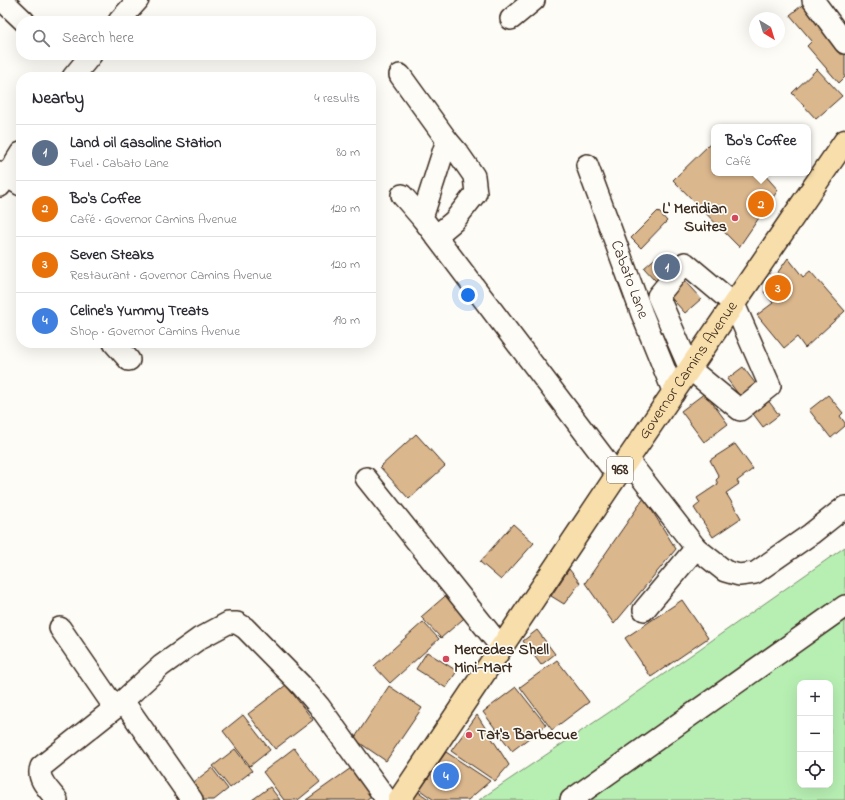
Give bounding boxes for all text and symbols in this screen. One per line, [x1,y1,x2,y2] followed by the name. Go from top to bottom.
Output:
[749,12,785,48] north arrow
[16,16,376,60] search box
[30,27,52,49] icon: search
[62,27,134,49] text: Search here
[32,86,84,111] text: Nearby
[314,89,360,108] text: 4 results
[711,124,811,176] popup
[725,130,797,152] text: Bo's Coffee
[70,132,221,154] text: Land oil Gasoline Station
[43,143,47,162] text: 1
[336,143,360,162] text: 80 m
[725,152,751,171] text: Café
[70,154,169,173] text: Fuel · Cabato Lane
[70,188,141,210] text: Bo's Coffee
[748,189,774,219] pin: 2
[662,197,727,239] place label: L' Meridian Suites
[42,199,48,218] text: 2
[330,199,360,218] text: 120 m
[70,210,237,229] text: Café · Governor Camins Avenue
[730,213,740,223] marker: L' Meridian Suites
[604,237,655,323] street label: Cabato Lane
[70,244,154,266] text: Seven Steaks
[654,252,680,282] pin: 1
[42,255,48,274] text: 3
[330,255,360,274] text: 120 m
[70,266,272,285] text: Restaurant · Governor Camins Avenue
[765,273,791,303] pin: 3
[458,285,478,305] your location
[633,296,745,444] street label: Governor Camins Avenue
[70,300,209,322] text: Celine's Yummy Treats
[42,311,48,330] text: 4
[333,311,360,330] text: 190 m
[70,322,240,341] text: Shop · Governor Camins Avenue
[607,457,633,483] road number: 968
[454,638,549,680] place label: Mercedes Shell Mini-Mart
[441,654,451,664] marker: Mercedes Shell Mini-Mart
[797,680,833,788] map controls
[797,680,833,716] button: +
[797,716,833,752] button: −
[477,723,578,747] place label: Tat's Barbecue
[464,730,474,740] marker: Tat's Barbecue
[797,752,833,788] button: locate
[433,761,459,791] pin: 4

